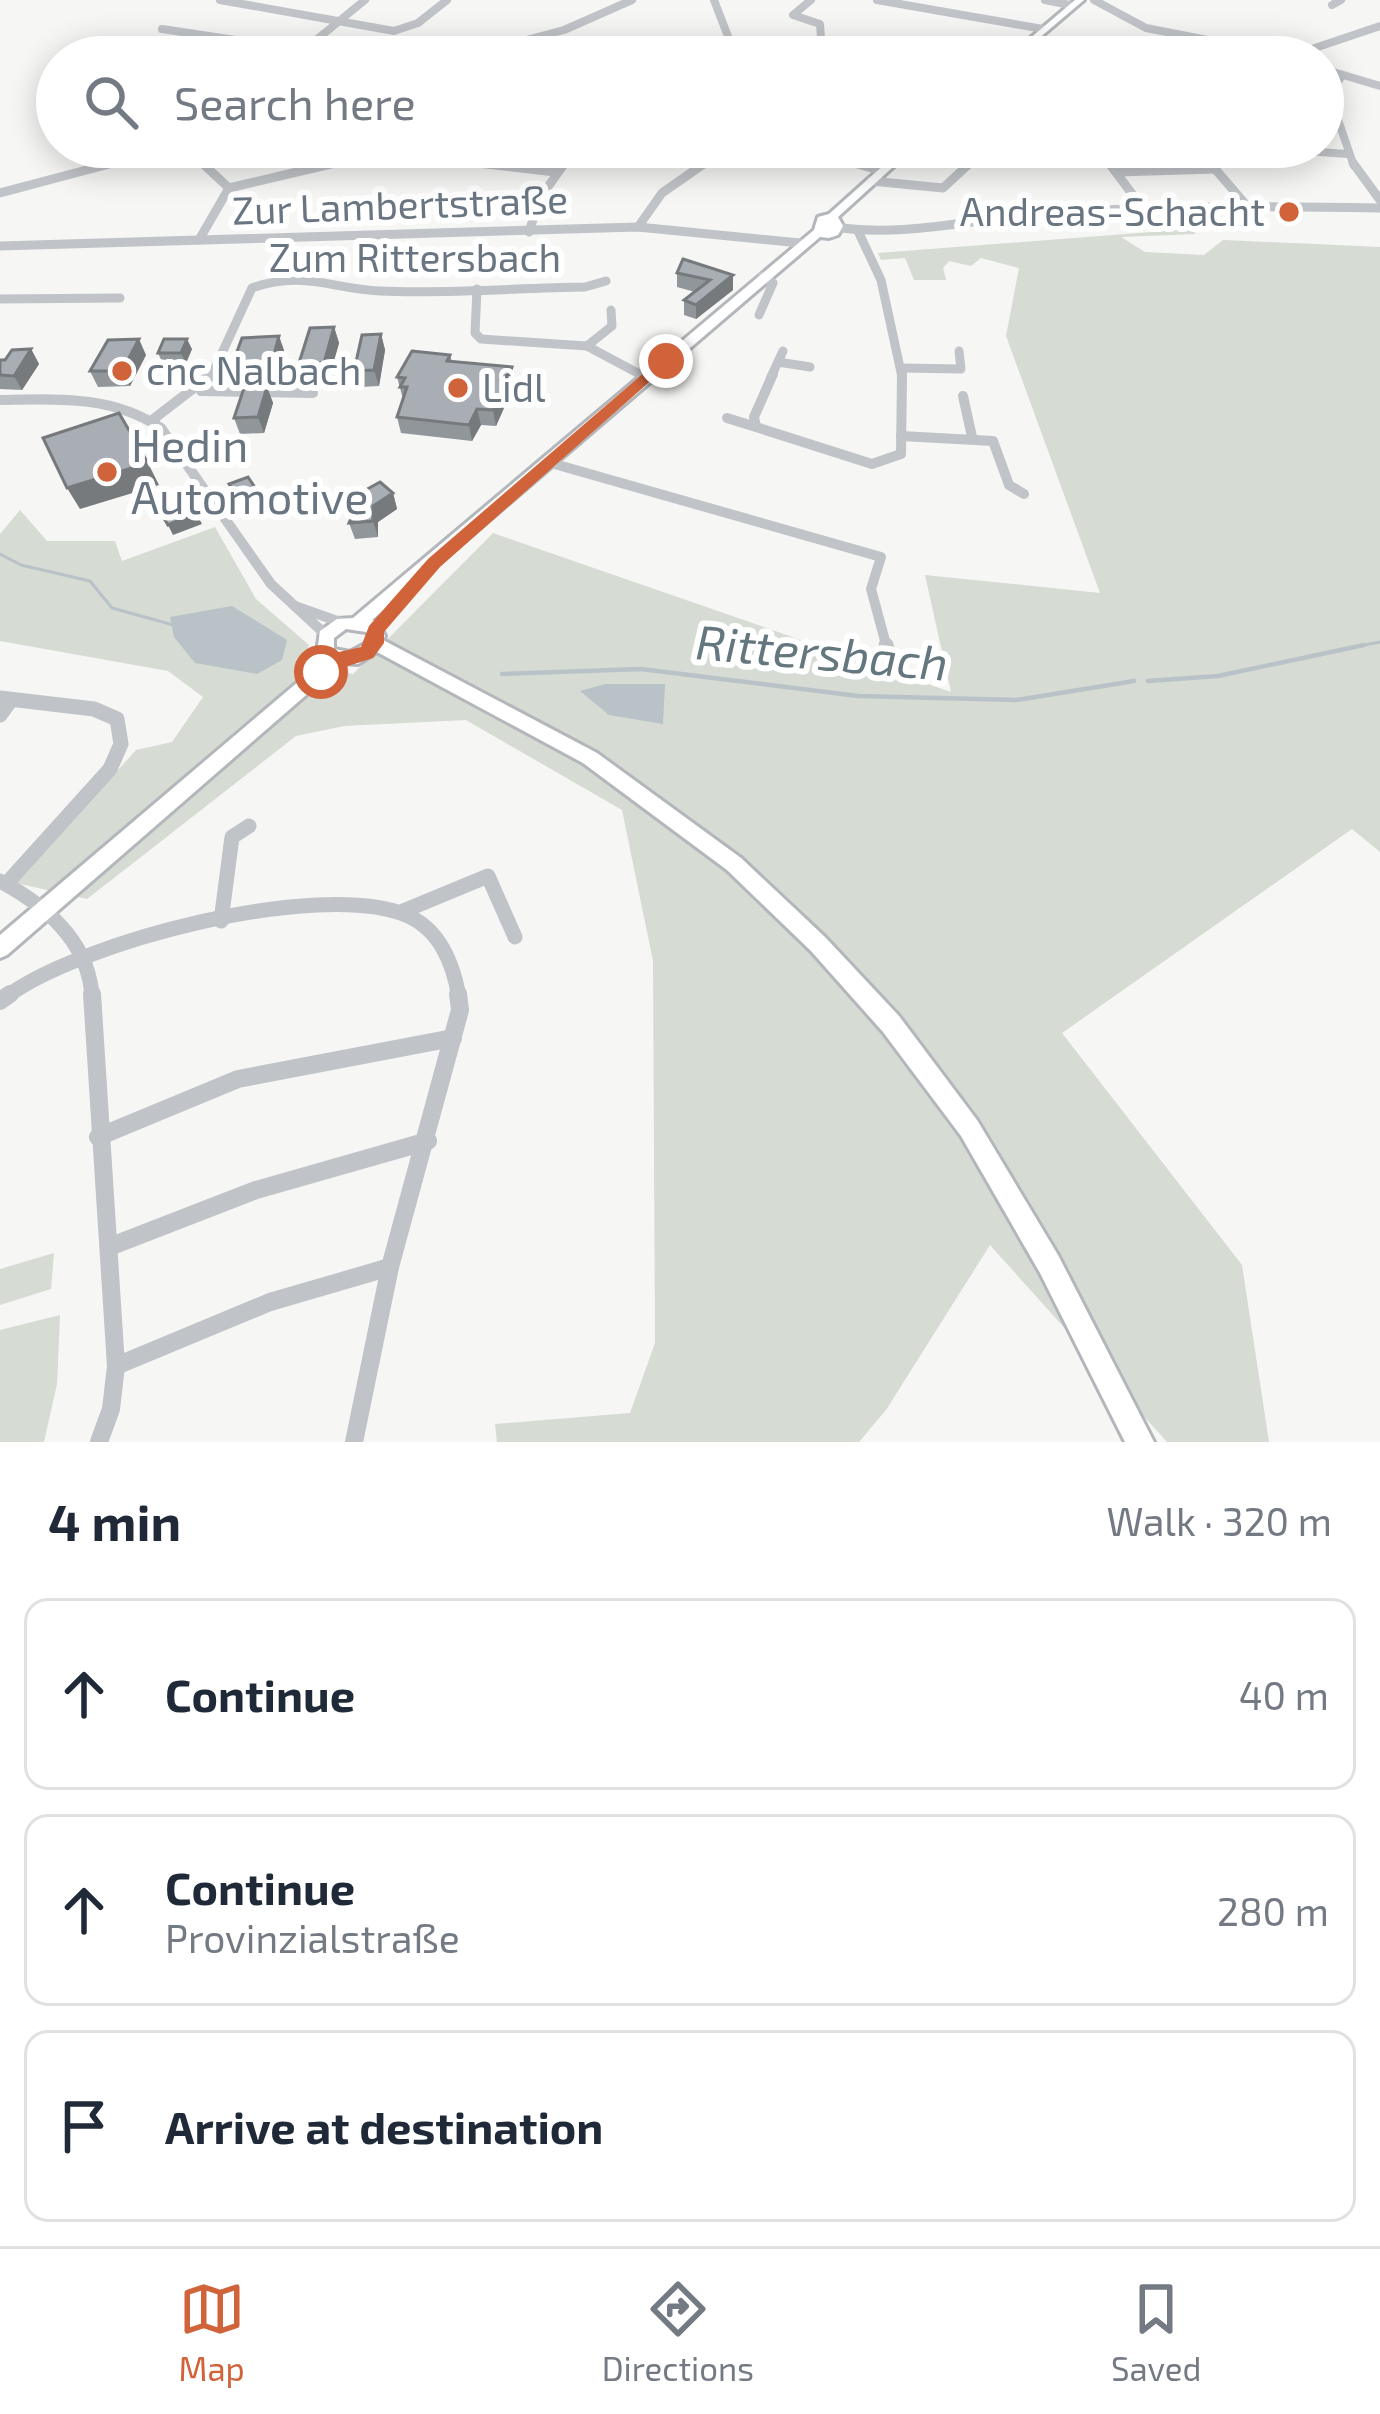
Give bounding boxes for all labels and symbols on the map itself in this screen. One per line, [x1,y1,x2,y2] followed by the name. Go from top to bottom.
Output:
[231,174,569,233] street label: Zur Lambertstraße
[960,187,1265,234] place label: Andreas-Schacht
[1276,199,1302,225] marker: Andreas-Schacht
[269,233,561,280] street label: Zum Rittersbach
[639,334,693,388] route end
[146,346,361,393] place label: cnc Nalbach
[109,358,135,384] marker: cnc Nalbach
[482,363,546,410] place label: Lidl
[445,375,471,401] marker: Lidl
[131,417,368,523] place label: Hedin Automotive
[94,459,120,485] marker: Hedin Automotive
[694,611,951,691] water label: Rittersbach
[294,645,348,699] route start

